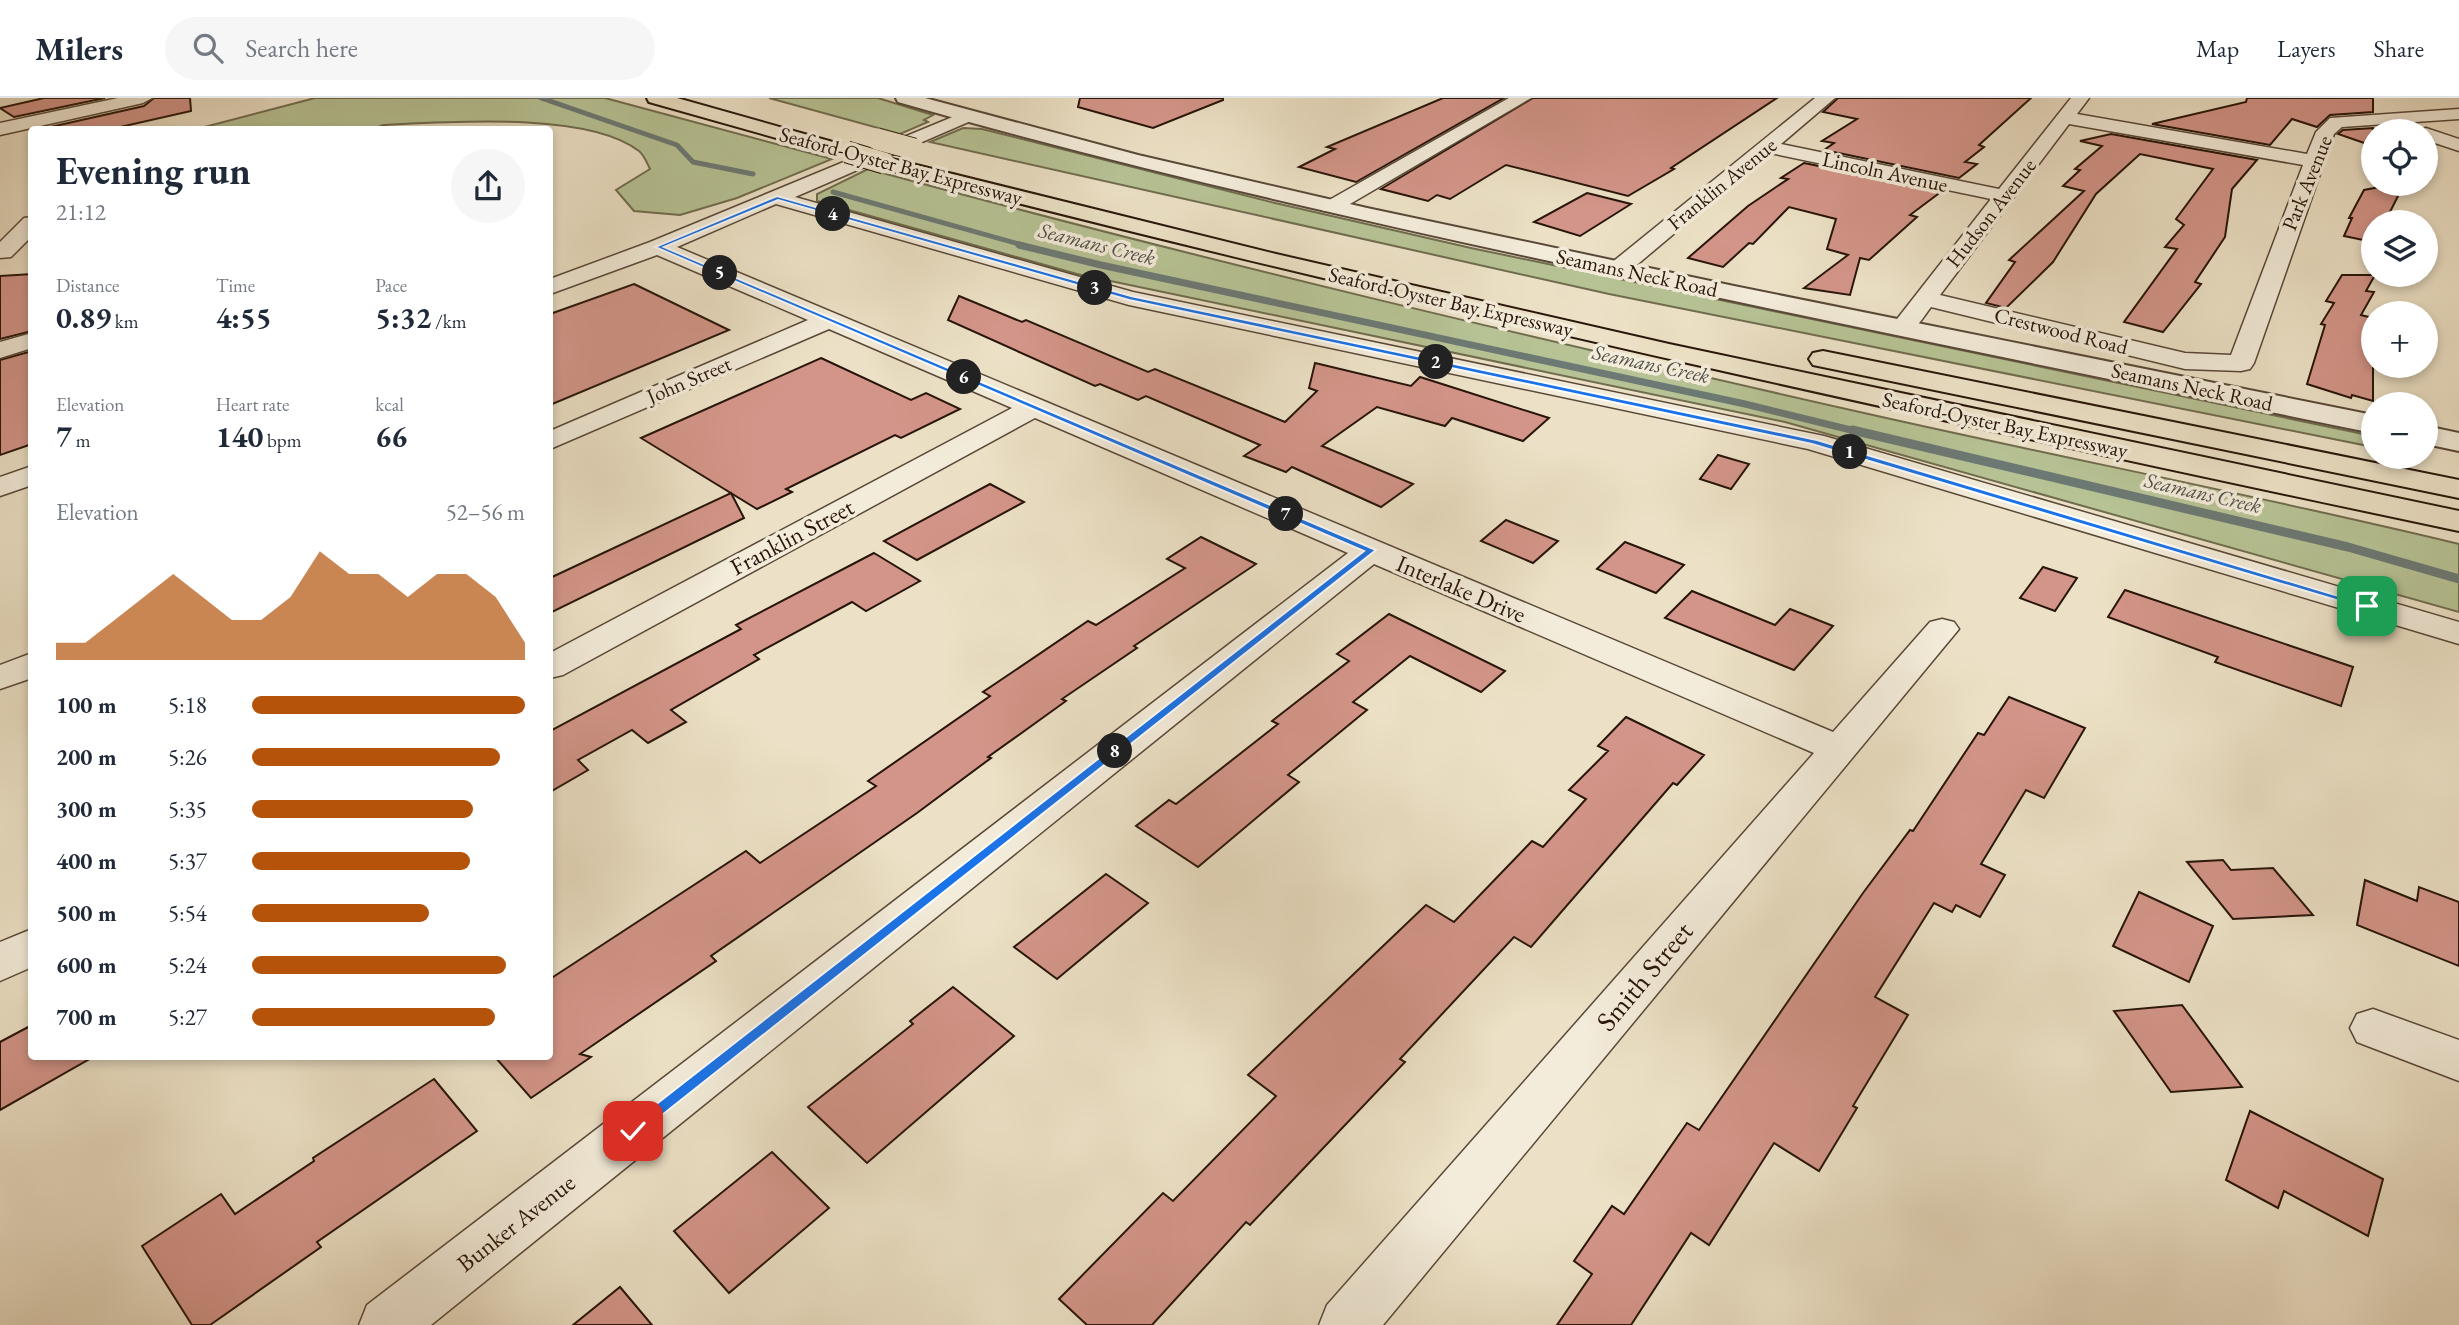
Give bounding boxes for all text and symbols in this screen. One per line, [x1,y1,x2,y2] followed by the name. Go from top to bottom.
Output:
[165,17,655,80] search box
[35,27,123,70] text: Milers
[189,29,227,67] icon: search
[245,31,358,65] text: Search here
[2196,33,2239,64] text: Map
[2277,33,2336,64] text: Layers
[2374,33,2424,64] text: Share
[2361,119,2438,469] map controls
[2361,119,2438,196] button: locate
[777,120,1026,211] street label: Seaford-Oyster Bay Expressway
[1662,131,1782,236] street label: Franklin Avenue
[2275,131,2338,234] street label: Park Avenue
[1820,145,1950,198] street label: Lincoln Avenue
[56,146,251,195] text: Evening run
[451,149,525,223] button: share
[1940,153,2042,273] street label: Hudson Avenue
[56,197,106,227] text: 21:12
[816,197,850,232] pin: 4
[827,201,838,226] text: 4
[2361,210,2438,287] button: layers
[1035,216,1159,271] water label: Seamans Creek
[1554,242,1721,303] street label: Seamans Neck Road
[702,256,738,290] pin: 5
[714,260,725,285] text: 5
[1326,260,1577,343] street label: Seaford-Oyster Bay Expressway
[1078,270,1112,306] pin: 3
[56,273,119,298] text: Distance
[216,273,255,298] text: Time
[375,273,407,298] text: Pace
[1089,275,1100,300] text: 3
[56,298,111,337] text: 0.89
[216,298,272,337] text: 4:55
[375,298,431,337] text: 5:32
[1991,301,2131,360] street label: Crestwood Road
[2361,301,2438,378] button: +
[111,309,139,334] text: km
[431,309,466,334] text: /km
[1589,338,1713,389] water label: Seamans Creek
[1418,344,1454,380] pin: 2
[641,349,736,410] street label: John Street
[1430,349,1441,374] text: 2
[2109,356,2276,417] street label: Seamans Neck Road
[946,360,982,394] pin: 6
[958,364,969,389] text: 6
[1880,385,2131,464] street label: Seaford-Oyster Bay Expressway
[56,392,124,417] text: Elevation
[216,392,289,417] text: Heart rate
[375,392,404,417] text: kcal
[2361,392,2438,469] button: −
[56,417,72,456] text: 7
[216,417,263,456] text: 140
[375,417,407,456] text: 66
[72,428,90,453] text: m
[263,428,302,453] text: bpm
[1832,434,1868,470] pin: 1
[1844,439,1855,464] text: 1
[2141,466,2265,519] water label: Seamans Creek
[725,491,859,582] street label: Franklin Street
[1268,496,1304,532] pin: 7
[56,497,139,527] text: Elevation
[446,497,525,527] text: 52–56 m
[1280,501,1291,526] text: 7
[1392,547,1531,630] street label: Interlake Drive
[2337,576,2397,636] pin
[2348,587,2386,625] icon: arrive
[56,690,117,720] text: 100 m
[168,690,207,720] text: 5:18
[1098,734,1132,768] pin: 8
[1109,738,1120,763] text: 8
[56,742,117,772] text: 200 m
[168,742,207,772] text: 5:26
[56,794,117,824] text: 300 m
[168,794,207,824] text: 5:35
[56,846,117,876] text: 400 m
[168,846,207,876] text: 5:37
[56,898,117,928] text: 500 m
[168,898,207,928] text: 5:54
[1588,914,1700,1038] street label: Smith Street
[56,950,117,980] text: 600 m
[168,950,207,980] text: 5:24
[56,1002,117,1032] text: 700 m
[168,1002,207,1032] text: 5:27
[603,1101,663,1161] pin
[614,1112,652,1150] icon: check
[450,1167,581,1278] street label: Bunker Avenue

